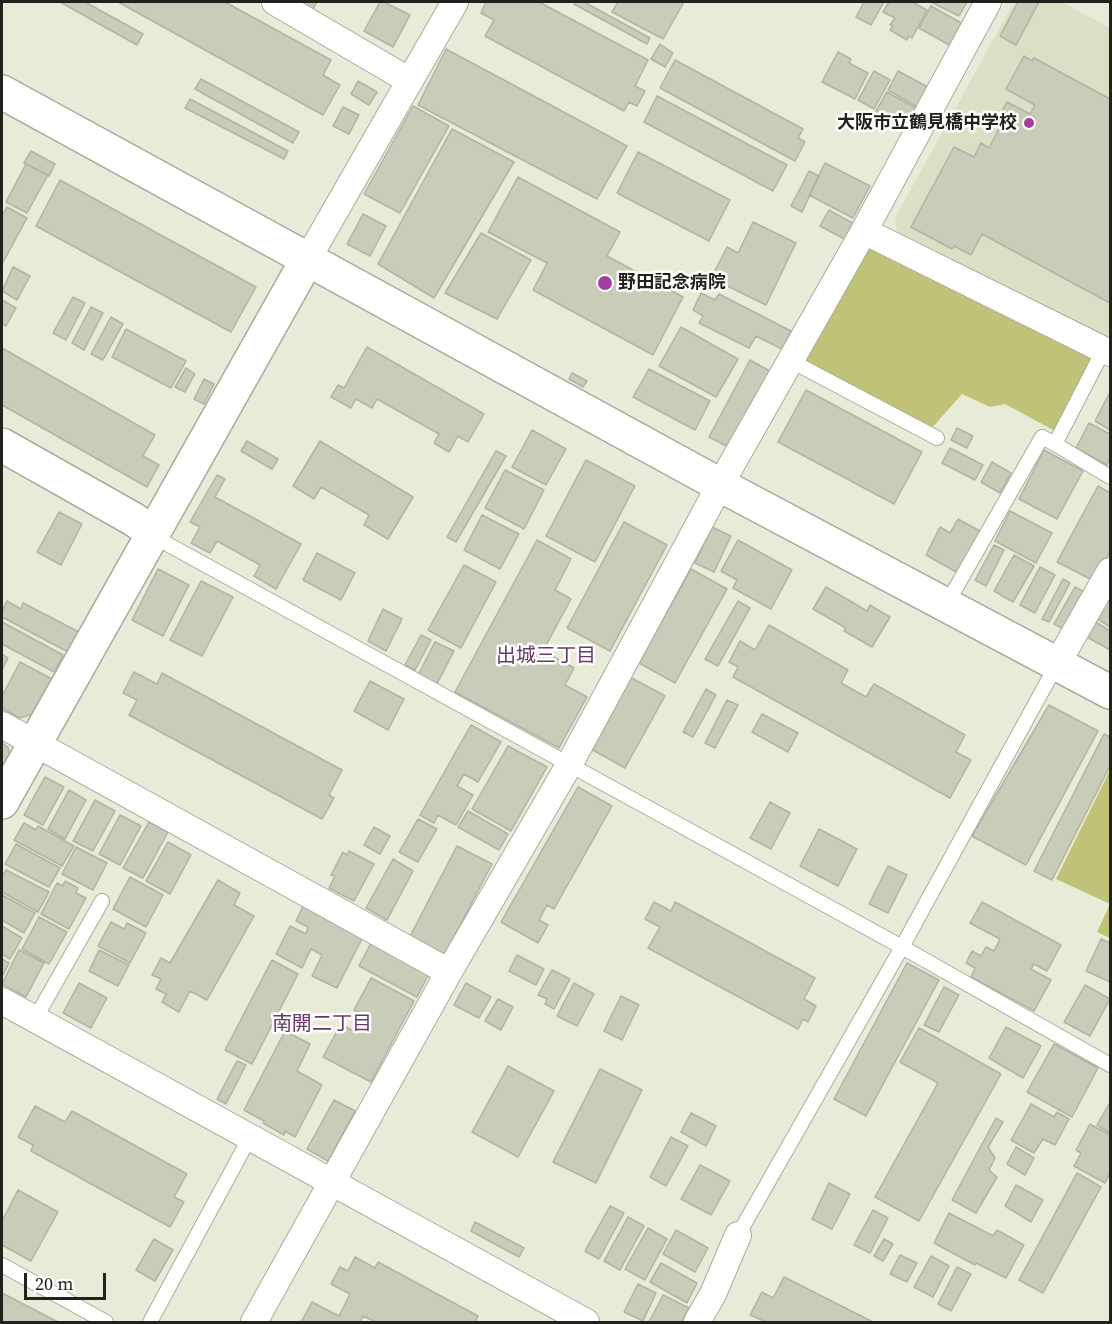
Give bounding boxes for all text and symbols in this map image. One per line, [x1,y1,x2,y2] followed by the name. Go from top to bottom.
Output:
[837,112,1017,134] place label: 大阪市立鶴見橋中学校
[1022,116,1036,130] marker: 大阪市立鶴見橋中学校
[618,272,726,294] place label: 野田記念病院
[596,274,614,292] marker: 野田記念病院
[496,645,596,669] district label: 出城三丁目
[272,1013,372,1037] district label: 南開二丁目
[27,1261,110,1299] scale bar
[35,1271,73,1296] text: 20 m

